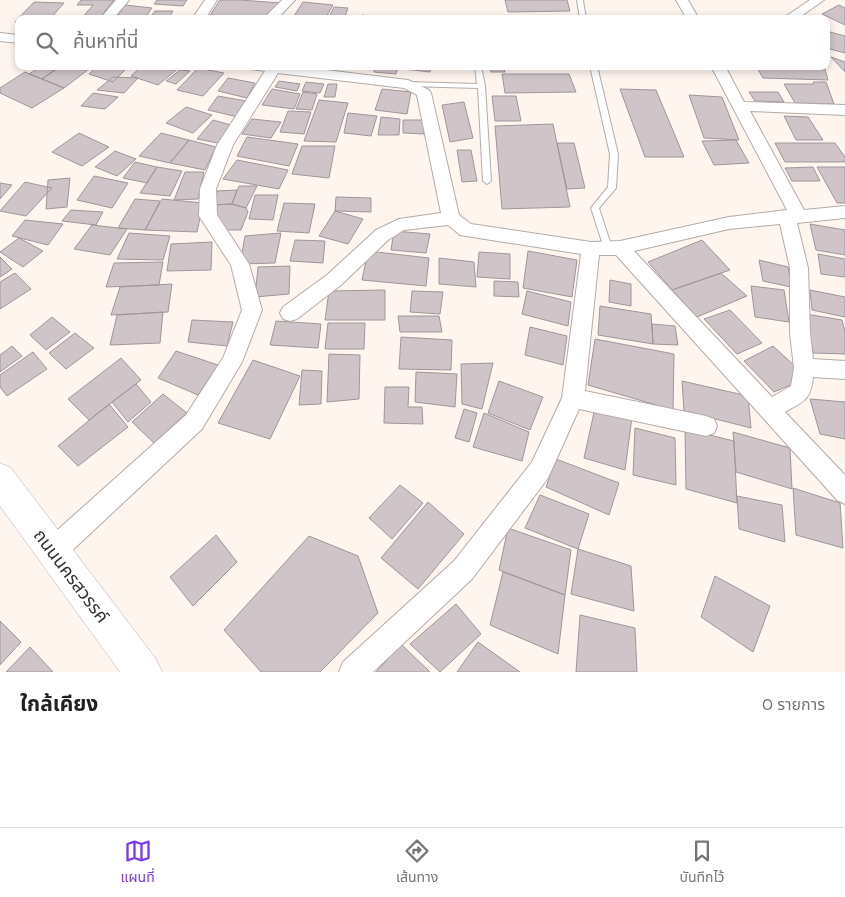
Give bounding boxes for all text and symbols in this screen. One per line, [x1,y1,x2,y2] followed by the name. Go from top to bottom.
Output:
[15,15,830,70] search box
[33,29,61,57] icon: search
[73,29,138,54] text: ค้นหาที่นี่
[28,524,114,628] street label: ถนนนครสวรรค์
[20,690,98,718] text: ใกล้เคียง
[762,694,825,715] text: 0 รายการ
[121,837,155,888] tab: แผนที่
[396,837,438,888] tab: เส้นทาง
[679,837,724,888] tab: บันทึกไว้

